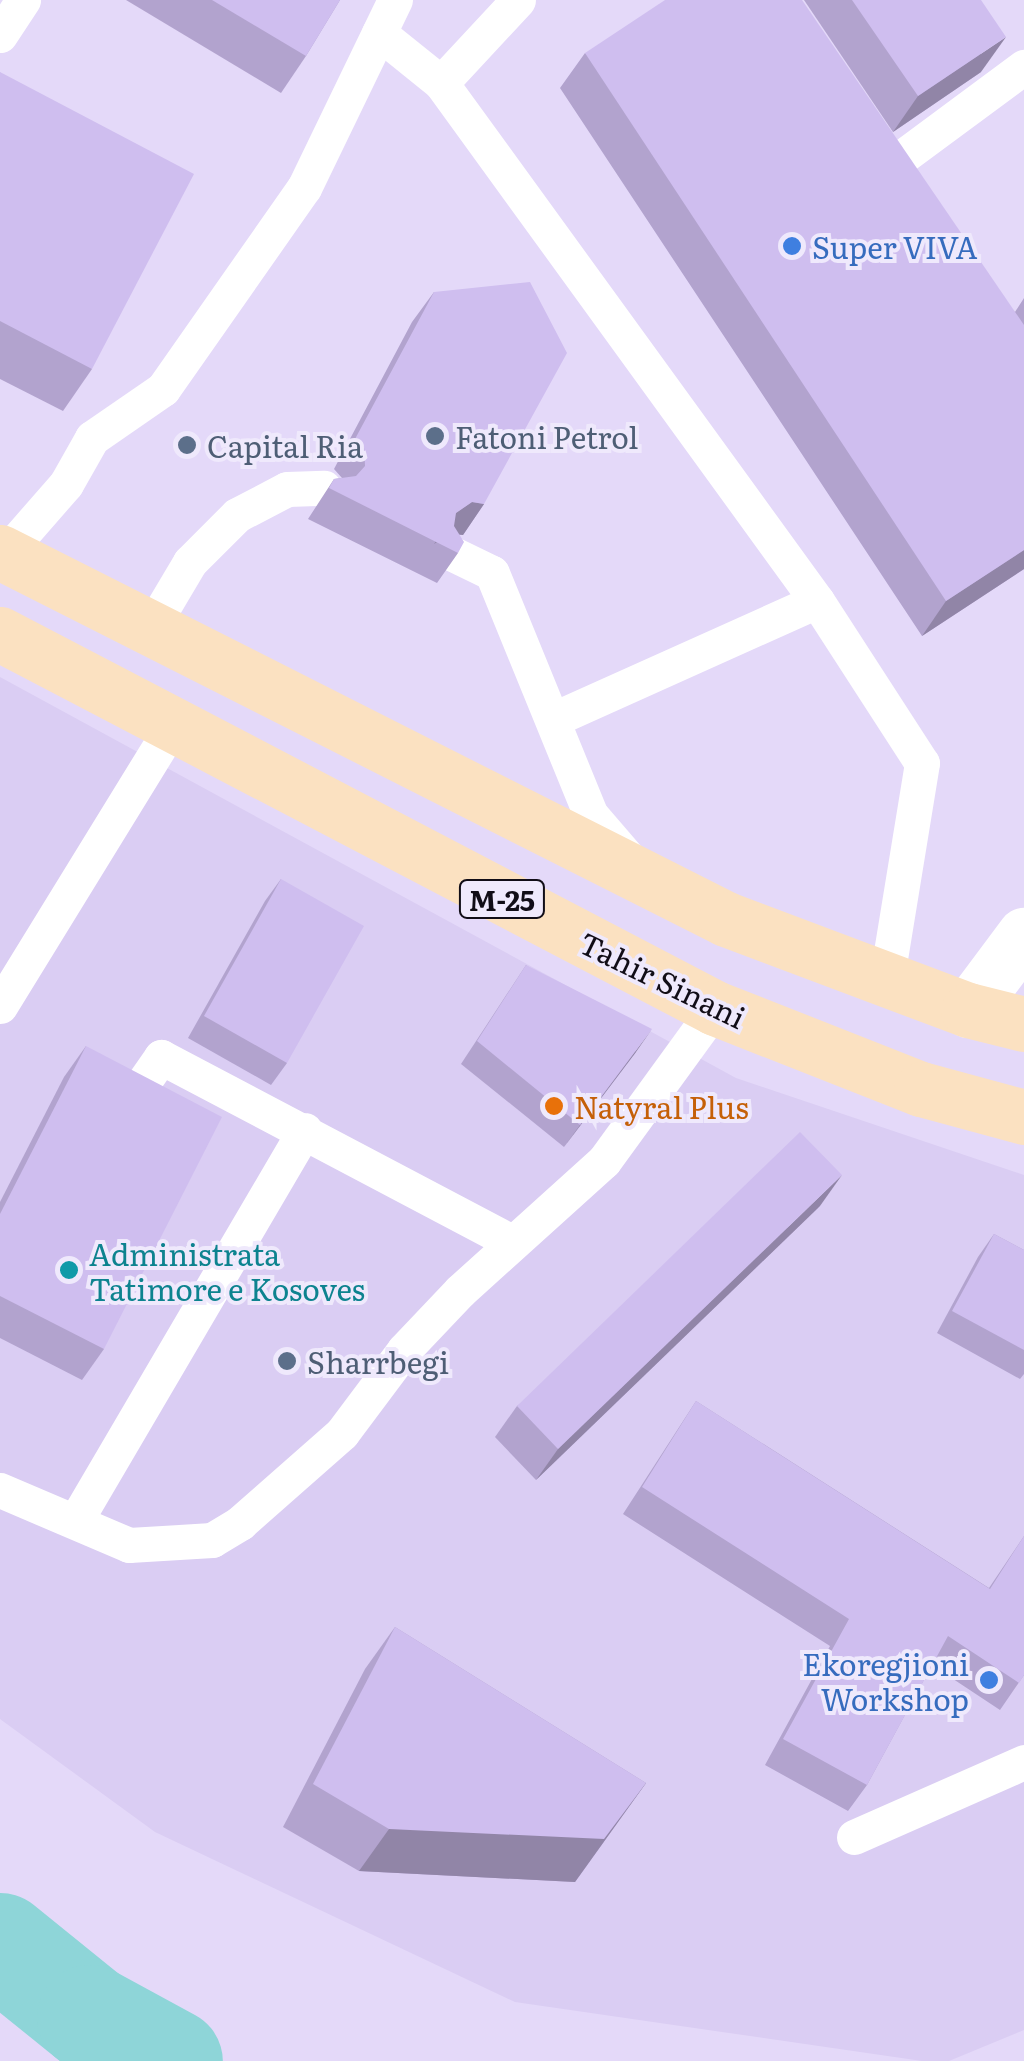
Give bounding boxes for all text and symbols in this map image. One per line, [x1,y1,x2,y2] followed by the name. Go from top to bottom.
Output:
[812,228,978,264] place label: Super VIVA
[781,235,803,257] marker: Super VIVA
[455,418,638,454] place label: Fatoni Petrol
[424,425,446,447] marker: Fatoni Petrol
[207,427,363,463] place label: Capital Ria
[176,434,198,456] marker: Capital Ria
[457,876,547,922] road number: M-25
[574,923,752,1035] street label: Tahir Sinani
[574,1088,749,1124] place label: Natyral Plus
[543,1095,565,1117] marker: Natyral Plus
[89,1235,365,1306] place label: Administrata Tatimore e Kosoves
[58,1259,80,1281] marker: Administrata Tatimore e Kosoves
[307,1343,449,1379] place label: Sharrbegi
[276,1350,298,1372] marker: Sharrbegi
[802,1645,969,1716] place label: Ekoregjioni Workshop
[978,1669,1000,1691] marker: Ekoregjioni Workshop

